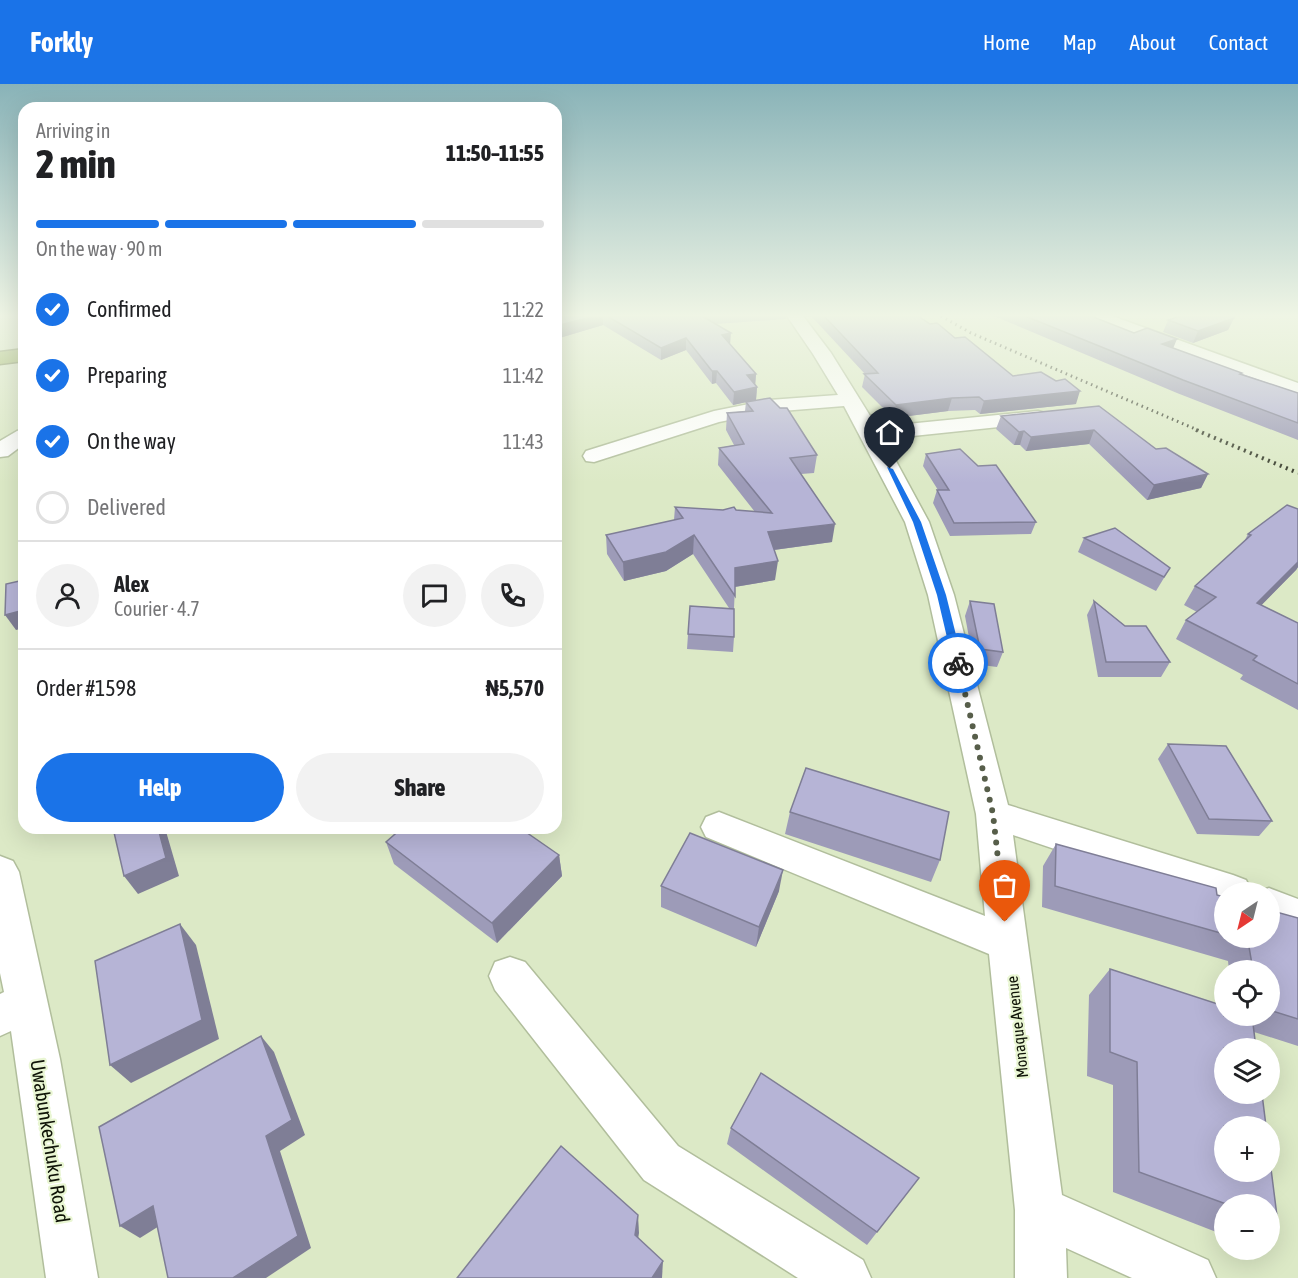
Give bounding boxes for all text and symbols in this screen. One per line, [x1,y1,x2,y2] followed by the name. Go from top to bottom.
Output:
[30,26,93,58] text: Forkly
[983,30,1030,54] text: Home
[1063,30,1097,54] text: Map
[1130,30,1176,54] text: About
[1209,30,1268,54] text: Contact
[36,119,110,142] text: Arriving in
[446,140,544,166] text: 11:50–11:55
[36,142,116,186] text: 2 min
[36,237,162,260] text: On the way · 90 m
[36,293,69,326] icon: check
[87,296,172,322] text: Confirmed
[503,298,544,321] text: 11:22
[36,359,69,392] icon: check
[87,362,167,388] text: Preparing
[503,364,544,387] text: 11:42
[864,407,915,469] pin
[873,416,906,449] icon: home
[36,425,69,458] icon: check
[87,428,176,454] text: On the way
[503,430,544,453] text: 11:43
[87,494,166,520] text: Delivered
[36,564,99,627] button: person
[403,564,466,627] button: chat
[481,564,544,627] button: phone
[114,571,149,597] text: Alex
[114,597,200,620] text: Courier · 4.7
[928,633,988,693] courier
[942,647,975,680] icon: bike
[36,675,136,701] text: Order #1598
[486,675,544,701] text: ₦5,570
[36,753,284,822] button: Help
[296,753,544,822] button: Share
[979,860,1030,922] pin
[988,869,1021,902] icon: bag
[1214,882,1280,948] north arrow
[1214,882,1280,1260] map controls
[1214,960,1280,1026] button: locate
[1003,975,1032,1079] street label: Monaque Avenue
[1214,1038,1280,1104] button: layers
[26,1058,75,1224] street label: Uwabunkechuku Road
[1214,1116,1280,1182] button: +
[1214,1194,1280,1260] button: −

